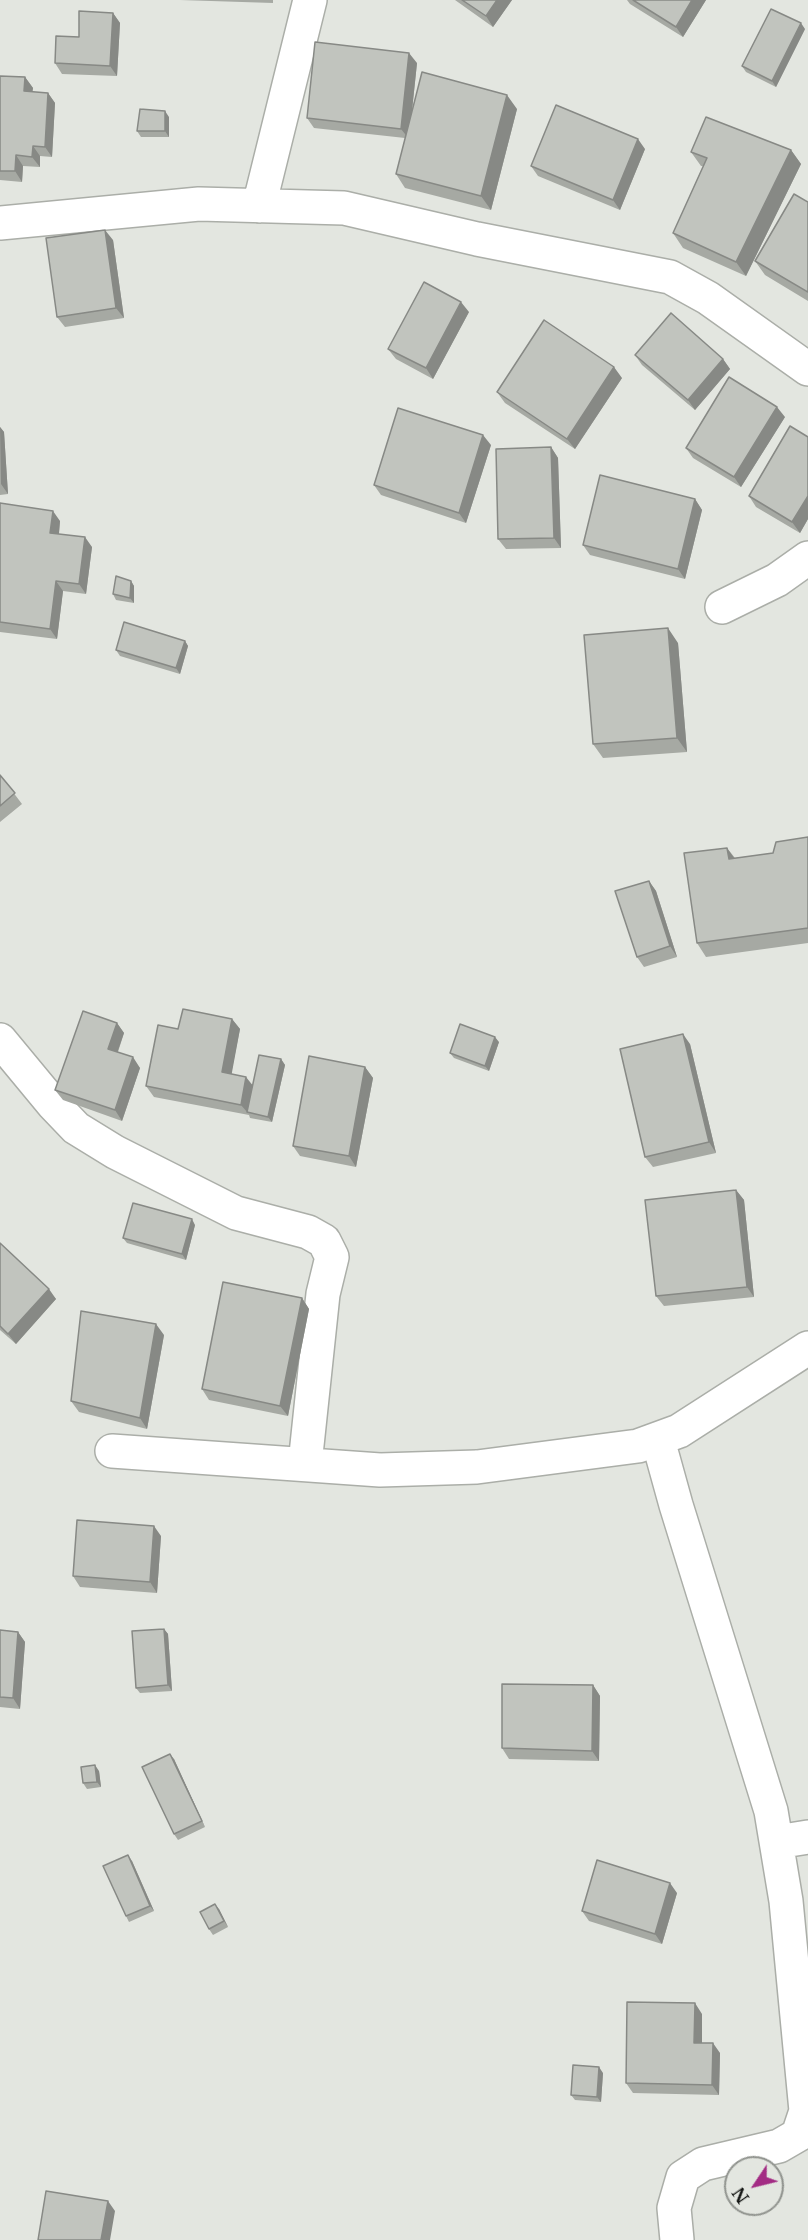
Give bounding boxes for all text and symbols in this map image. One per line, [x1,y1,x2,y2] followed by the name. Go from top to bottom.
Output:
[724,2156,784,2216] north arrow
[728,2183,753,2207] text: N

